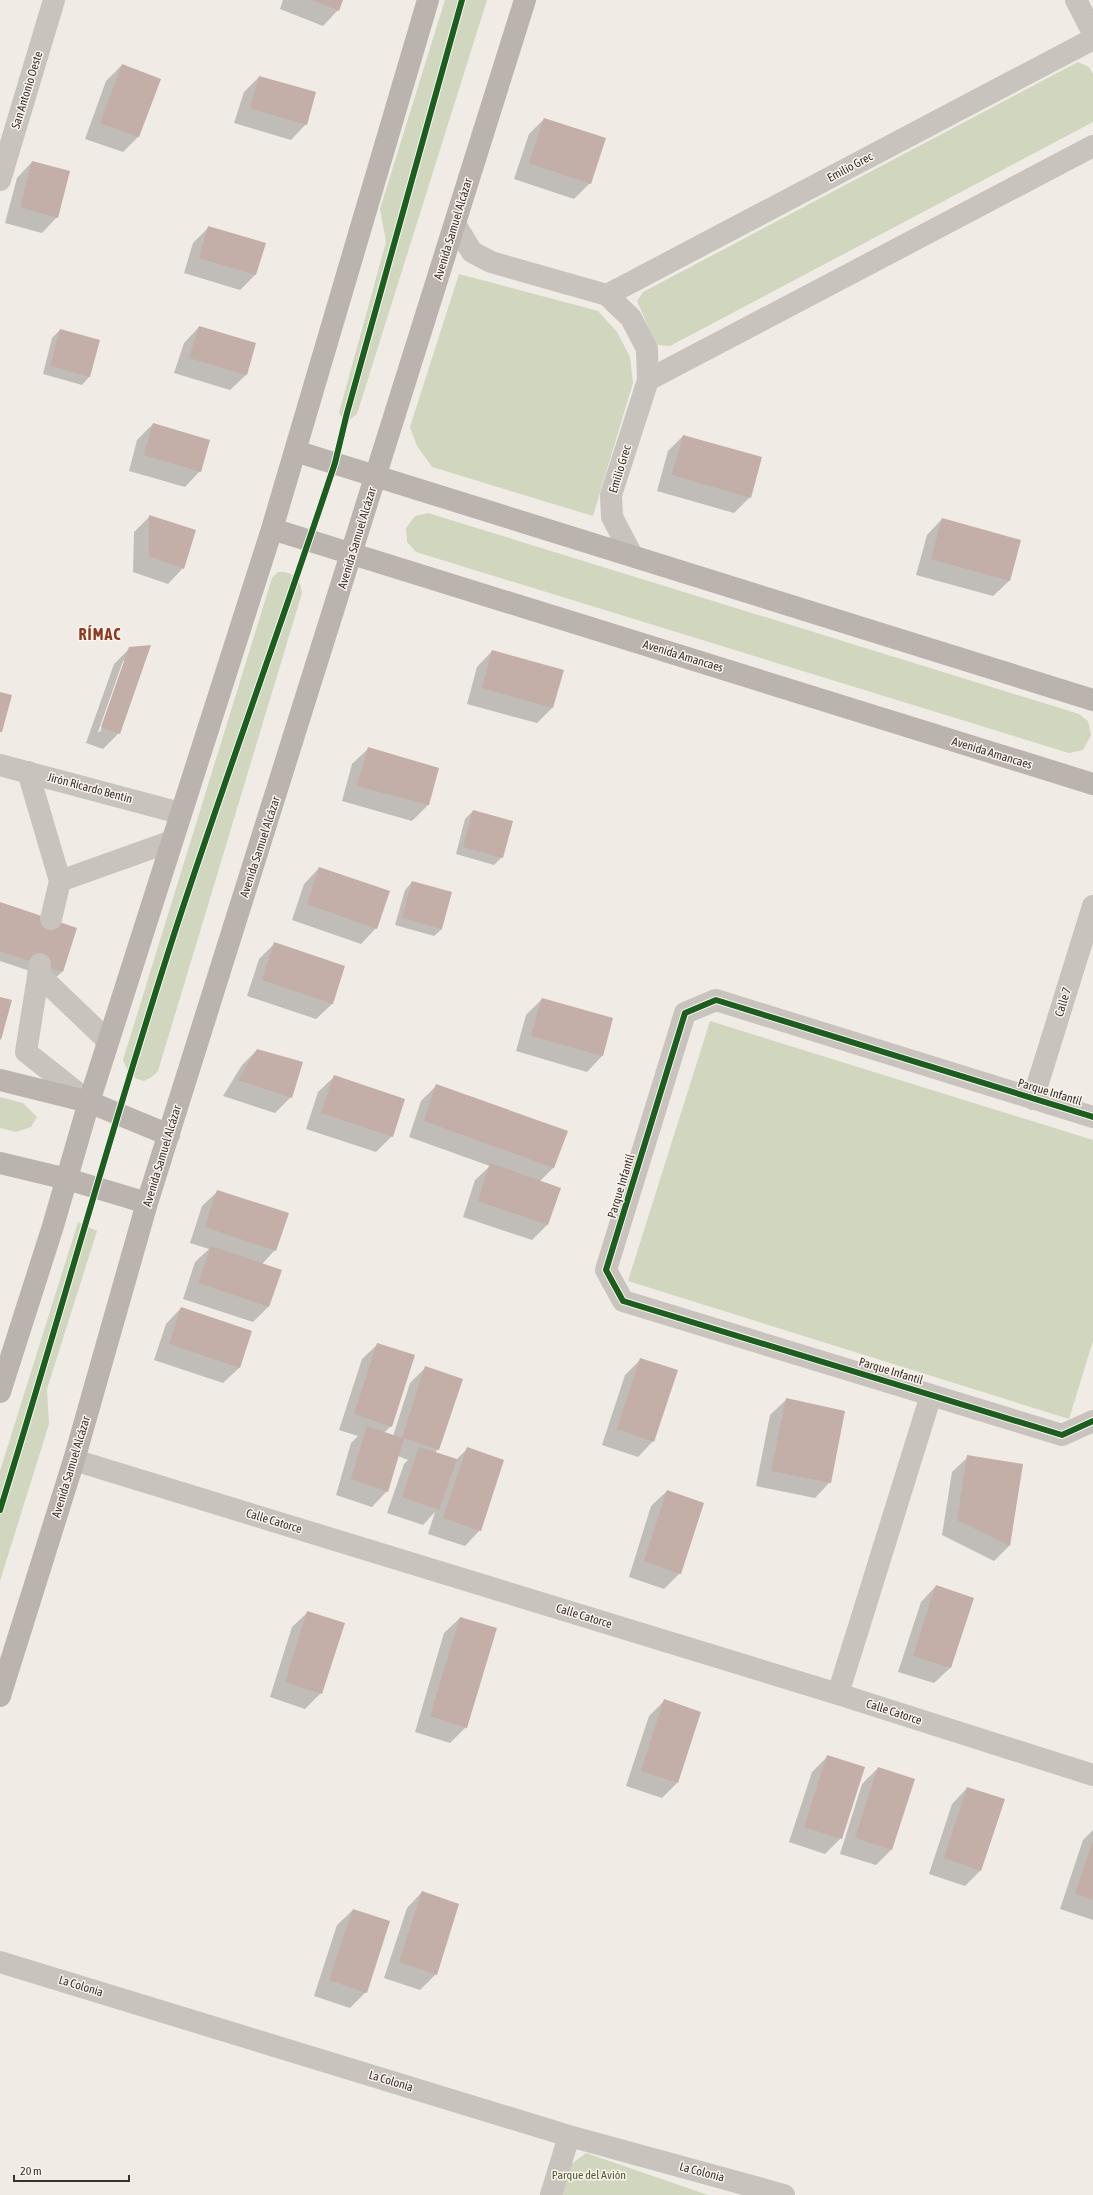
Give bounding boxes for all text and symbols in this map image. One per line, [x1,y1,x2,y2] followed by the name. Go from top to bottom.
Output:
[9,50,45,130] street label: San Antonio Oeste
[825,149,876,185] street label: Emilio Grec
[431,176,475,281] street label: Avenida Samuel Alcázar
[606,443,634,495] street label: Emilio Grec
[335,485,379,590] street label: Avenida Samuel Alcázar
[79,625,121,643] district label: RÍMAC
[641,637,725,675] street label: Avenida Amancaes
[950,734,1034,772] street label: Avenida Amancaes
[46,770,134,806] street label: Jirón Ricardo Bentin
[237,794,283,899] street label: Avenida Samuel Alcázar
[1052,985,1074,1018] street label: Calle 7
[1016,1076,1085,1109] street label: Parque Infantil
[140,1103,184,1208] street label: Avenida Samuel Alcázar
[605,1151,638,1220] street label: Parque Infantil
[857,1355,926,1388] street label: Parque Infantil
[49,1414,93,1519] street label: Avenida Samuel Alcázar
[244,1506,304,1536] street label: Calle Catorce
[554,1601,614,1631] street label: Calle Catorce
[864,1696,924,1728] street label: Calle Catorce
[57,1973,105,1999] street label: La Colonia
[367,2068,415,2094] street label: La Colonia
[14,2157,129,2183] scale bar
[678,2159,726,2185] street label: La Colonia
[20,2164,42,2178] text: 20 m
[552,2168,626,2182] park label: Parque del Avión

